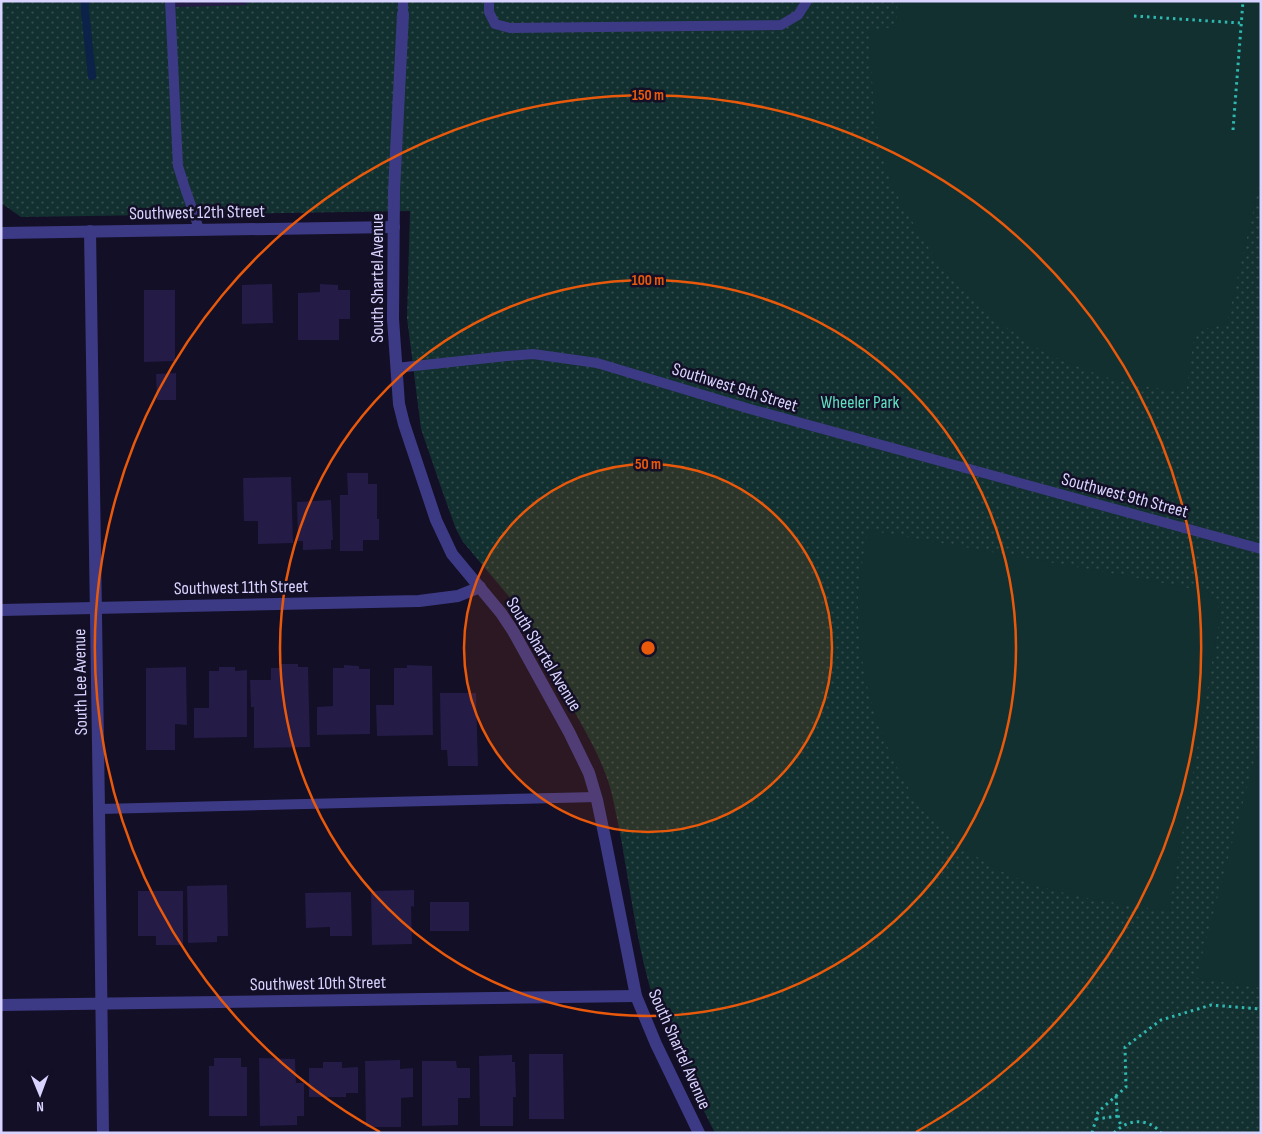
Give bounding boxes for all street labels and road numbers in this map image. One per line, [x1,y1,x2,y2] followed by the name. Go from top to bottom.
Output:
[129,201,266,224] street label: Southwest 12th Street
[367,213,388,343] street label: South Shartel Avenue
[670,358,801,417] street label: Southwest 9th Street
[1059,469,1191,523] street label: Southwest 9th Street
[174,576,309,599] street label: Southwest 11th Street
[501,593,586,715] street label: South Shartel Avenue
[69,629,92,735] street label: South Lee Avenue
[250,972,387,995] street label: Southwest 10th Street
[644,986,715,1113] street label: South Shartel Avenue

